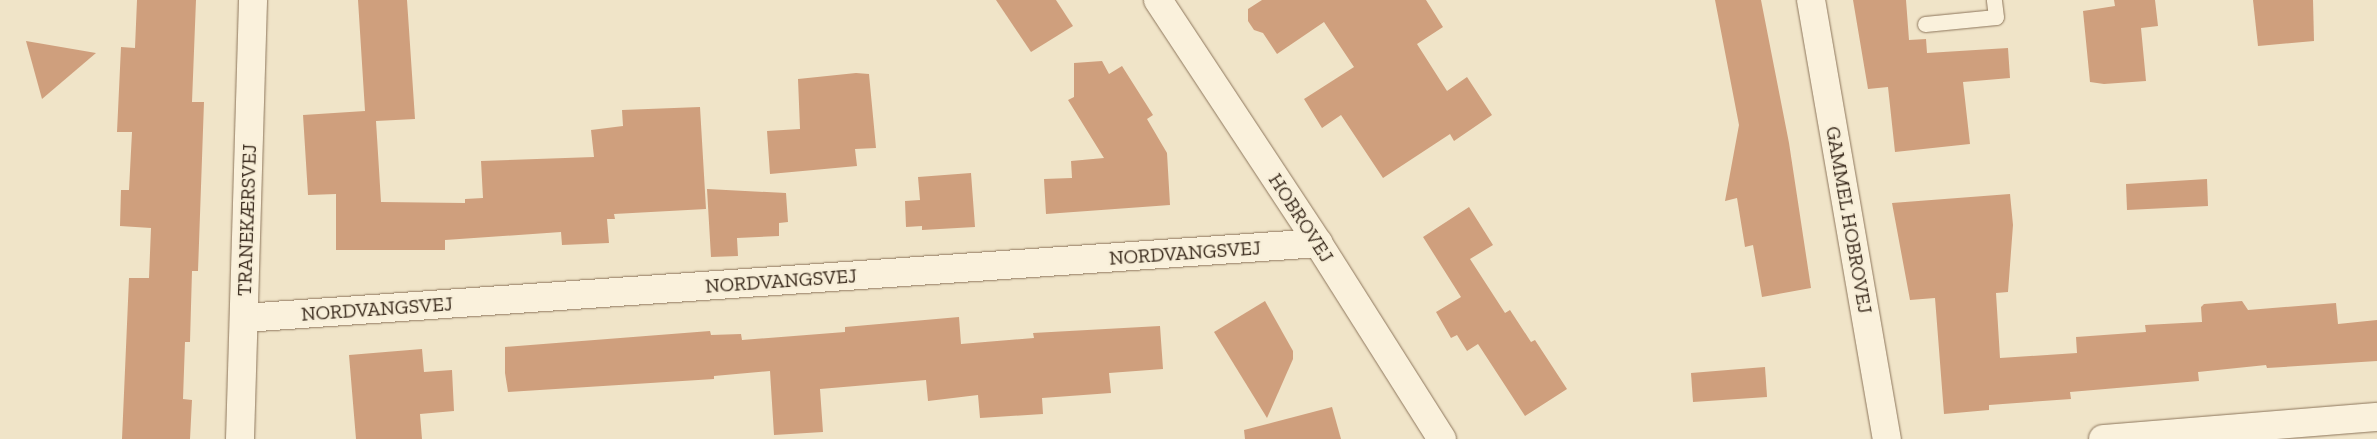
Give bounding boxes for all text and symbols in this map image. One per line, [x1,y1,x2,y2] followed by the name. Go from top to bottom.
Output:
[1821,124,1877,316] street label: GAMMEL HOBROVEJ
[232,143,262,297] street label: TRANEKÆRSVEJ
[1263,169,1339,267] street label: HOBROVEJ
[1108,236,1262,270] street label: NORDVANGSVEJ
[704,264,858,298] street label: NORDVANGSVEJ
[300,292,454,326] street label: NORDVANGSVEJ

